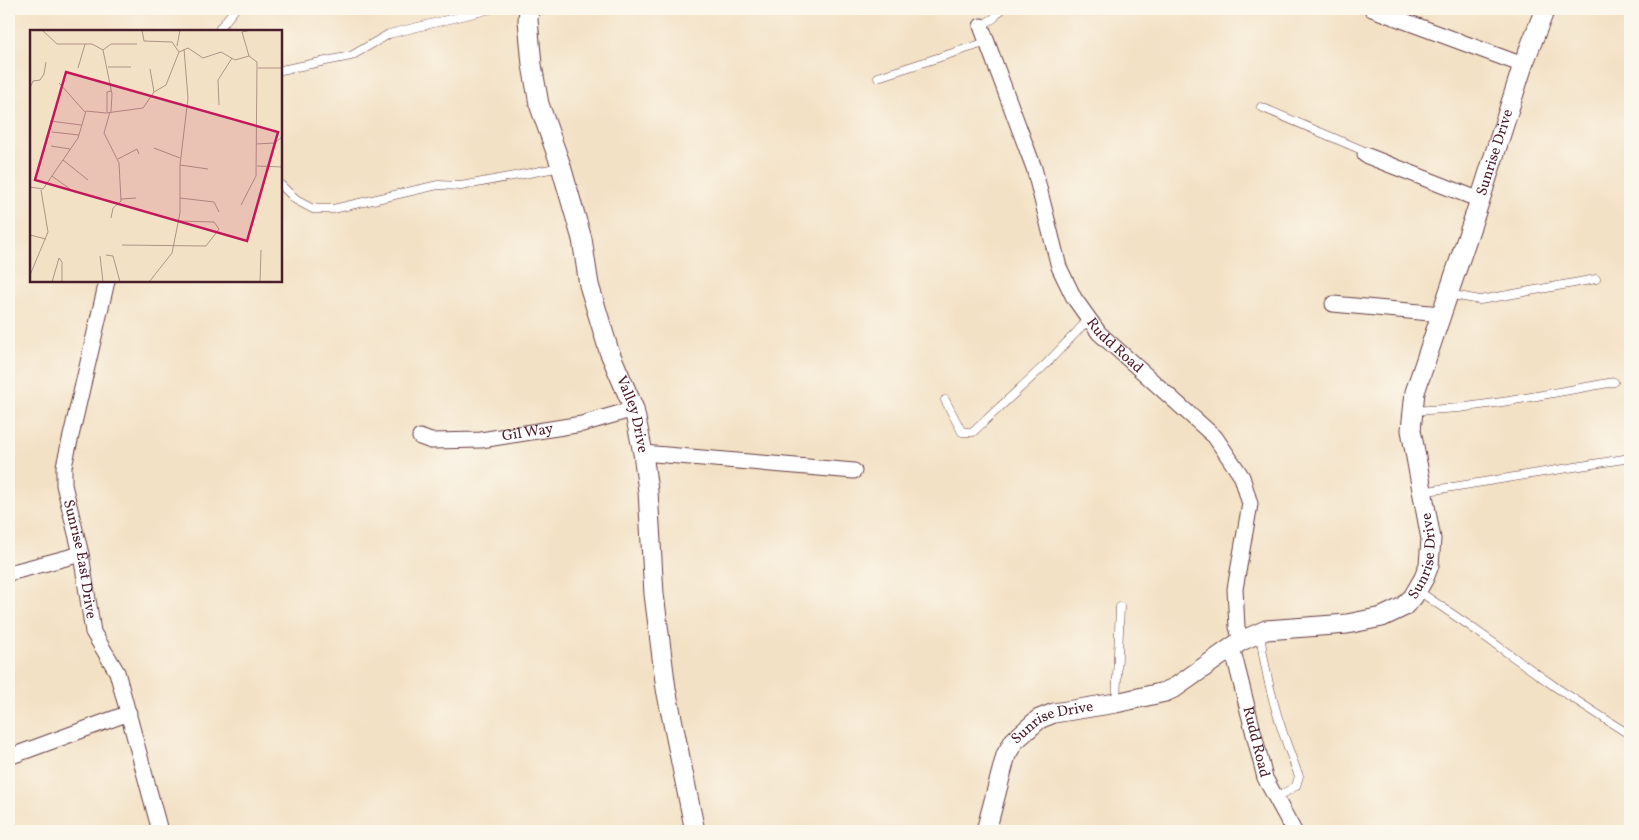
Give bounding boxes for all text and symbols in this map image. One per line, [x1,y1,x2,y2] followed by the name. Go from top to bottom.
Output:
[30,30,282,282] inset map
[1471,107,1519,199] street label: Sunrise Drive
[1081,314,1148,378] street label: Rudd Road
[610,373,653,455] street label: Valley Drive
[501,418,555,447] street label: Gil Way
[58,498,101,620] street label: Sunrise East Drive
[1403,511,1442,603] street label: Sunrise Drive
[1007,696,1095,749] street label: Sunrise Drive
[1237,704,1275,780] street label: Rudd Road

